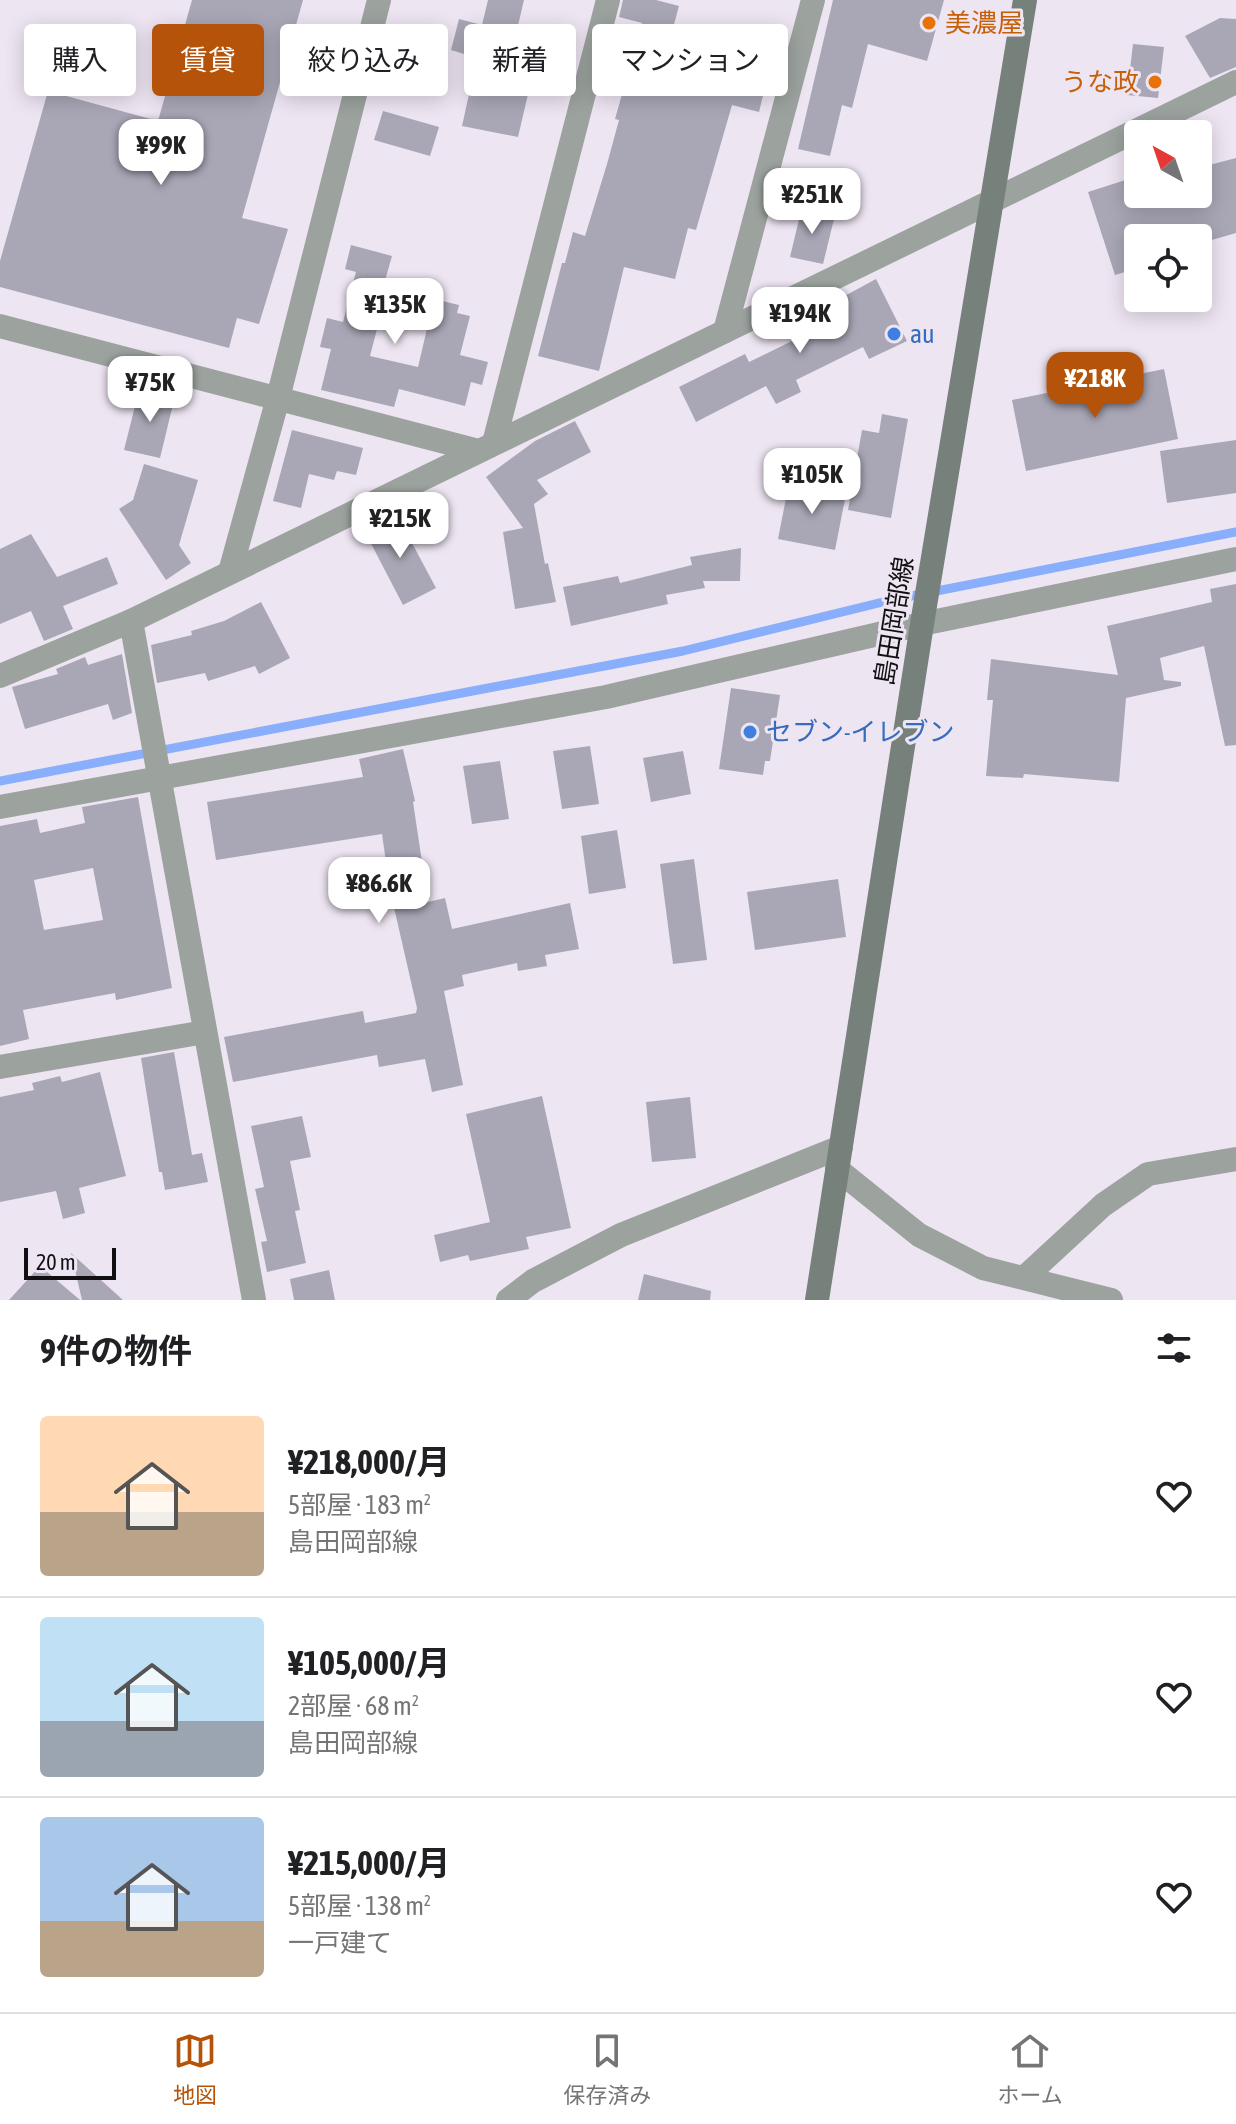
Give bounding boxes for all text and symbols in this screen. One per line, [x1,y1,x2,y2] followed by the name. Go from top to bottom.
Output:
[945,8,1023,38] place label: 美濃屋
[920,14,938,32] marker: 美濃屋
[24,24,136,96] chip: 購入
[152,24,264,96] chip: 賃貸
[280,24,448,96] chip: 絞り込み
[464,24,576,96] chip: 新着
[592,24,788,96] chip: マンション
[1061,67,1139,97] place label: うな政
[1146,73,1164,91] marker: うな政
[114,119,208,187] pin: ¥99K
[1124,120,1212,208] north arrow
[1124,120,1212,312] map controls
[137,130,185,160] text: ¥99K
[756,168,868,236] pin: ¥251K
[782,179,842,209] text: ¥251K
[1124,224,1212,312] button: locate
[339,278,451,346] pin: ¥135K
[744,287,856,355] pin: ¥194K
[365,289,425,319] text: ¥135K
[770,298,830,328] text: ¥194K
[910,319,935,349] place label: au
[885,325,903,343] marker: au
[1039,352,1151,420] pin: ¥218K
[103,356,197,424] pin: ¥75K
[1065,363,1125,393] text: ¥218K
[126,367,174,397] text: ¥75K
[756,448,868,516] pin: ¥105K
[782,459,842,489] text: ¥105K
[344,492,456,560] pin: ¥215K
[370,503,430,533] text: ¥215K
[869,554,919,688] street label: 島田岡部線
[766,717,955,747] place label: セブン-イレブン
[741,723,759,741] marker: セブン-イレブン
[314,857,444,925] pin: ¥86.6K
[346,868,412,898] text: ¥86.6K
[24,1244,116,1280] scale bar
[36,1249,76,1275] text: 20 m
[1152,1326,1196,1370] icon: filters
[40,1331,192,1370] text: 9件の物件
[288,1442,451,1481] text: ¥218,000/月
[104,1448,200,1544] icon: home
[1152,1474,1196,1518] icon: heart
[288,1490,431,1520] text: 5部屋 · 183 m²
[288,1527,418,1557] text: 島田岡部線
[288,1643,451,1682] text: ¥105,000/月
[104,1649,200,1745] icon: home
[1152,1675,1196,1719] icon: heart
[288,1691,419,1721] text: 2部屋 · 68 m²
[288,1728,418,1758] text: 島田岡部線
[288,1843,451,1882] text: ¥215,000/月
[104,1849,200,1945] icon: home
[1152,1875,1196,1919] icon: heart
[288,1891,431,1921] text: 5部屋 · 138 m²
[288,1928,392,1958] text: 一戸建て
[173,2029,217,2109] tab: 地図
[563,2029,651,2109] tab: 保存済み
[998,2029,1063,2109] tab: ホーム

